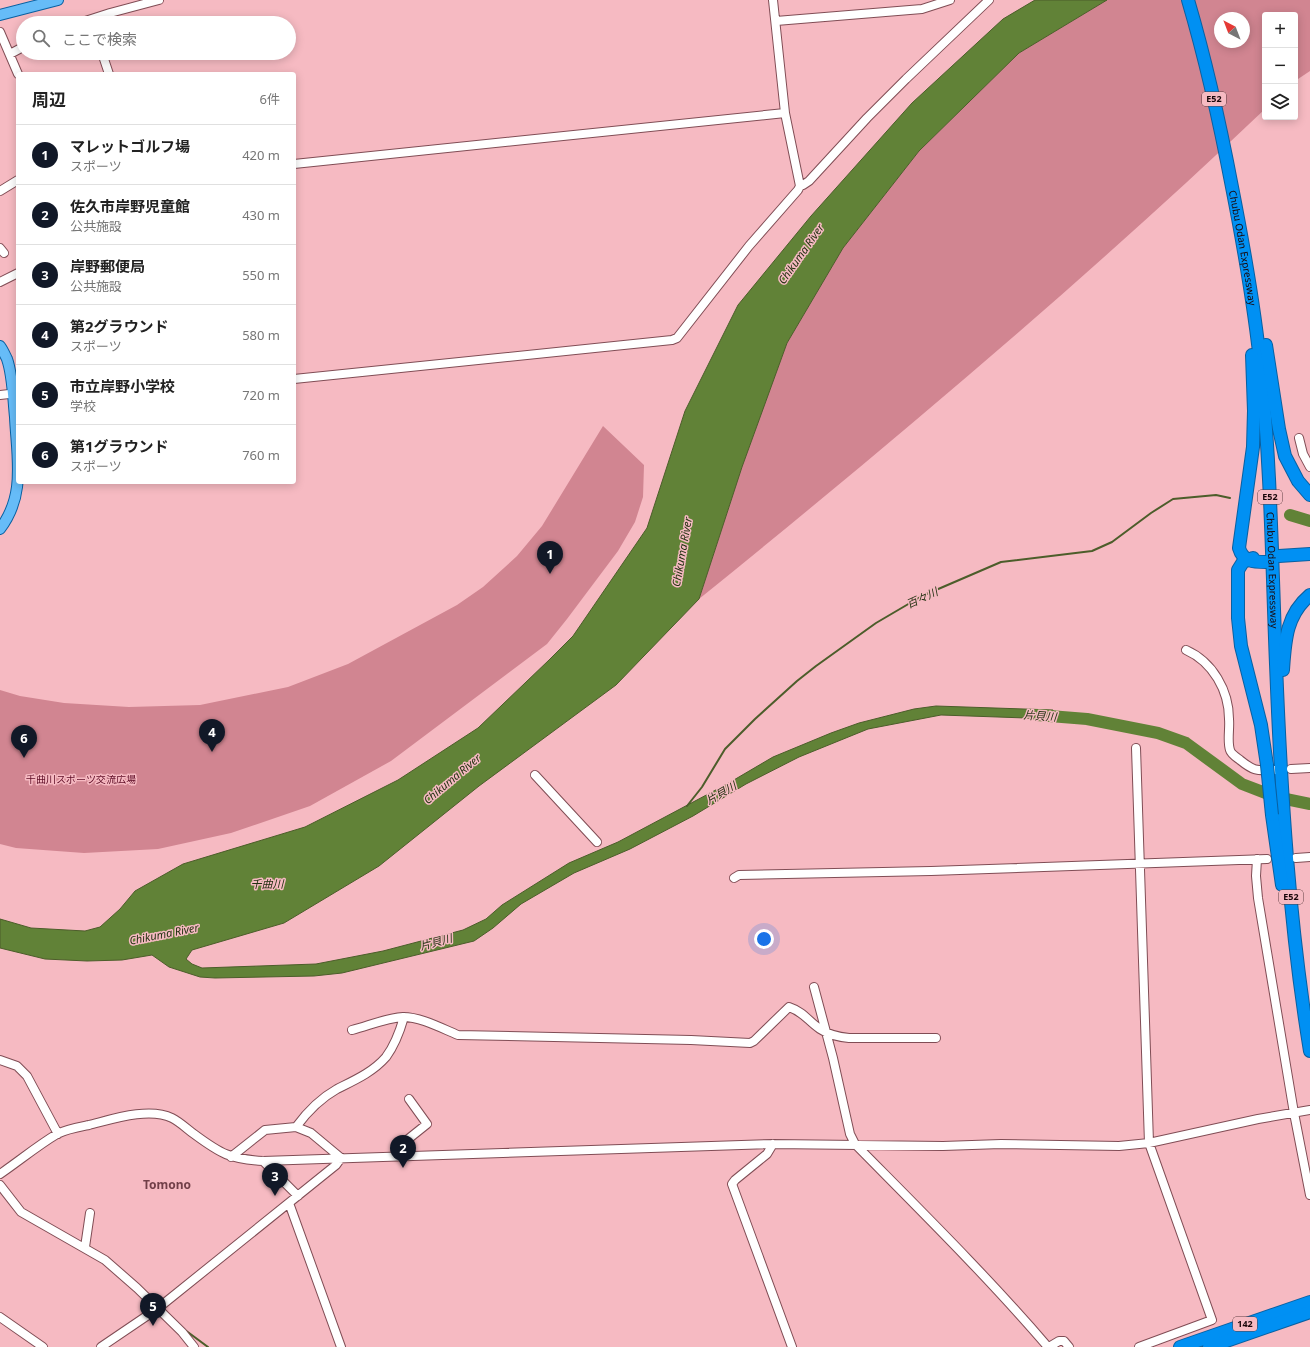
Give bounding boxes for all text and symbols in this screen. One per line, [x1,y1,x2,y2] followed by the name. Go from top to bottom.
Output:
[1214,12,1250,48] north arrow
[1262,12,1298,120] map controls
[1262,12,1298,48] button: +
[16,16,296,60] search box
[30,27,52,49] icon: search
[62,29,137,49] text: ここで検索
[1262,48,1298,84] button: −
[1262,84,1298,120] button: layers
[32,88,66,111] text: 周辺
[260,90,280,108] text: 6件
[1202,92,1226,106] road number: E52
[70,136,190,156] text: マレットゴルフ場
[41,146,49,164] text: 1
[242,146,280,164] text: 420 m
[70,157,122,175] text: スポーツ
[1226,189,1260,307] street label: Chubu Odan Expressway
[70,196,190,216] text: 佐久市岸野児童館
[41,206,49,224] text: 2
[242,206,280,224] text: 430 m
[70,217,122,235] text: 公共施設
[774,220,827,287] water label: Chikuma River
[70,256,145,276] text: 岸野郵便局
[41,266,49,284] text: 3
[242,266,280,284] text: 550 m
[70,277,122,295] text: 公共施設
[70,316,169,336] text: 第2グラウンド
[41,326,49,344] text: 4
[242,326,280,344] text: 580 m
[70,337,122,355] text: スポーツ
[70,376,175,396] text: 市立岸野小学校
[41,386,49,404] text: 5
[242,386,280,404] text: 720 m
[70,397,96,415] text: 学校
[70,436,169,456] text: 第1グラウンド
[41,446,49,464] text: 6
[242,446,280,464] text: 760 m
[70,457,122,475] text: スポーツ
[1258,490,1282,504] road number: E52
[1264,511,1282,630] street label: Chubu Odan Expressway
[668,515,695,588] water label: Chikuma River
[537,541,563,574] pin: 1
[904,583,941,611] water label: 百々川
[1023,707,1058,724] water label: 片貝川
[199,719,225,752] pin: 4
[11,725,37,758] pin: 6
[420,750,484,807] water label: Chikuma River
[26,772,136,786] park label: 千曲川スポーツ交流広場
[703,777,740,807] water label: 片貝川
[251,876,284,891] water label: 千曲川
[1279,890,1303,904] road number: E52
[128,919,200,948] water label: Chikuma River
[754,929,774,949] your location
[418,930,455,953] water label: 片貝川
[390,1135,416,1168] pin: 2
[262,1163,288,1196] pin: 3
[143,1176,191,1193] district label: Tomono
[140,1293,166,1326] pin: 5
[1233,1317,1257,1331] road number: 142

